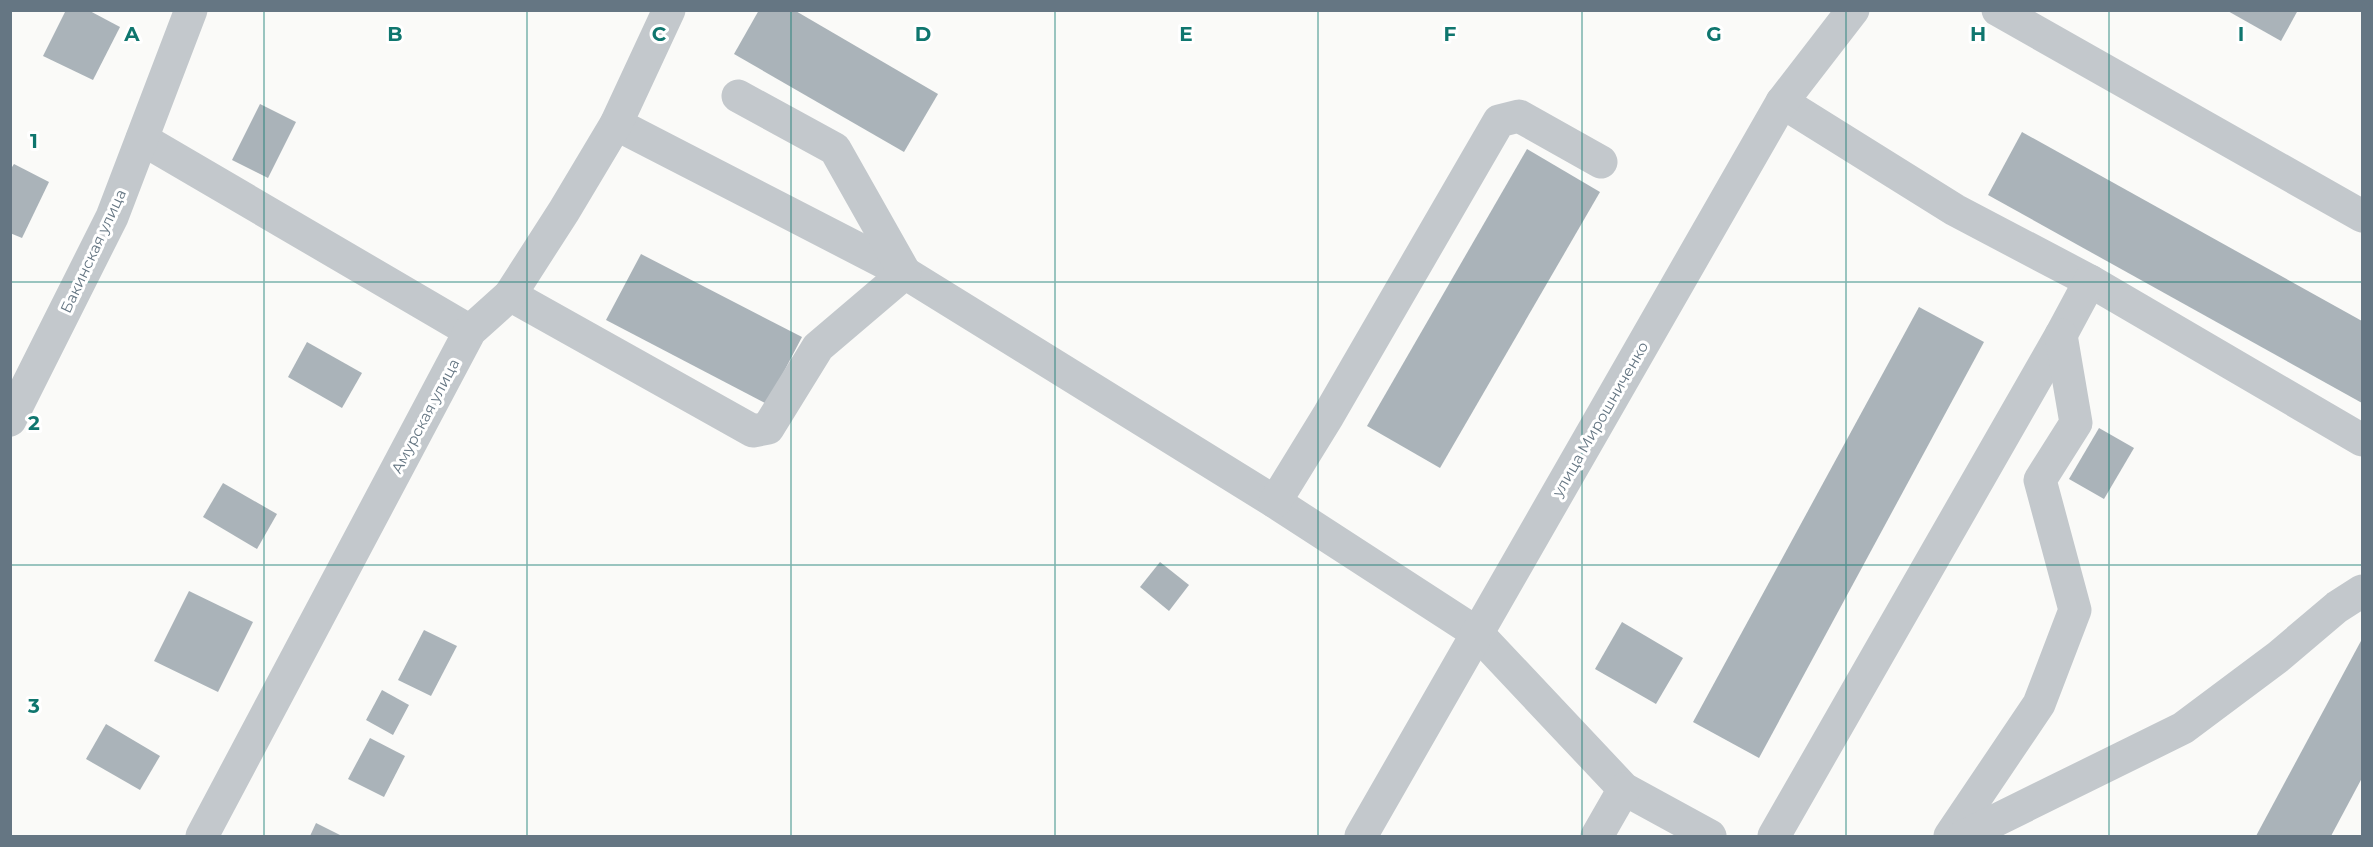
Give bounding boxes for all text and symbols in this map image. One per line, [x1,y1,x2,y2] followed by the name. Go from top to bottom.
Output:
[123,22,140,46] text: A
[387,22,403,46] text: B
[652,22,667,46] text: C
[915,22,931,46] text: D
[1179,22,1193,46] text: E
[1444,22,1457,46] text: F
[1706,22,1722,46] text: G
[1970,22,1986,46] text: H
[2238,22,2244,46] text: I
[30,129,38,153] text: 1
[56,186,130,316] street label: Бакинская улица
[1547,338,1652,501] street label: улица Мирошниченко
[387,355,463,477] street label: Амурская улица
[28,411,40,435] text: 2
[27,694,40,718] text: 3

